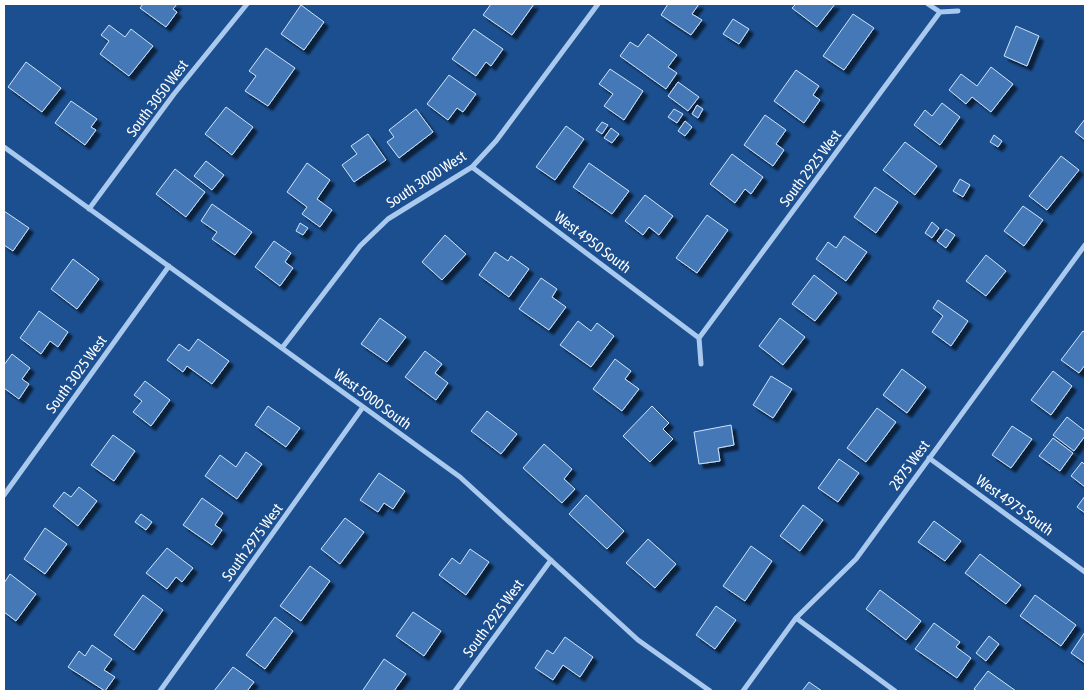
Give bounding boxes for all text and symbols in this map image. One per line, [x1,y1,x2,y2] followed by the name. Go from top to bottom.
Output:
[123,56,191,140] street label: South 3050 West
[776,126,844,210] street label: South 2925 West
[383,147,469,211] street label: South 3000 West
[551,208,635,276] street label: West 4950 South
[42,332,110,416] street label: South 3025 West
[331,365,415,433] street label: West 5000 South
[885,437,933,493] street label: 2875 West
[973,471,1057,539] street label: West 4975 South
[218,500,286,584] street label: South 2975 West
[459,576,527,660] street label: South 2925 West

